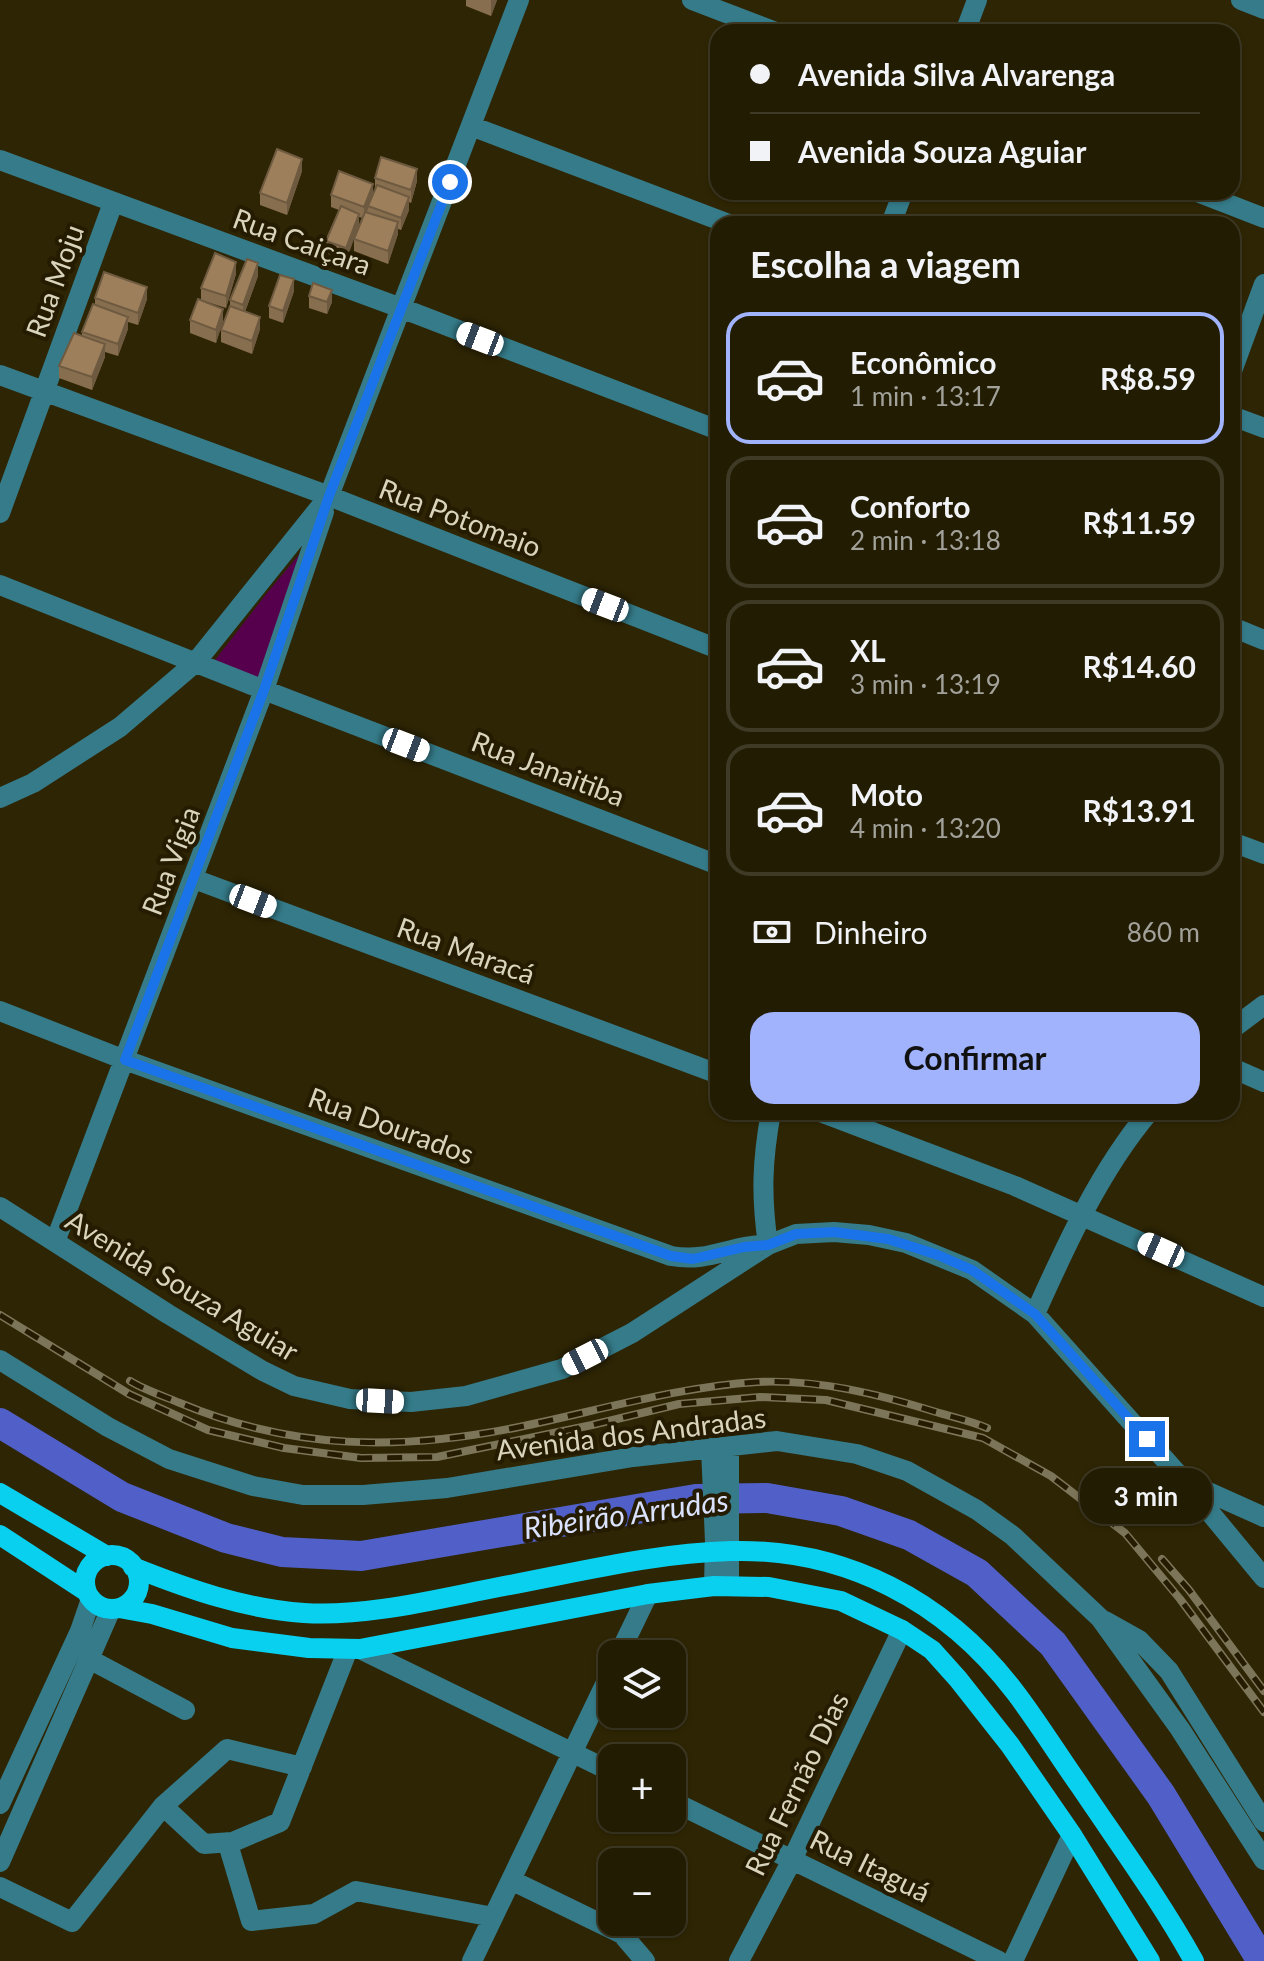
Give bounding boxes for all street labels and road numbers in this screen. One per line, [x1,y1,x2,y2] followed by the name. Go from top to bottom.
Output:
[229,200,376,282] street label: Rua Caiçara
[18,220,90,342] street label: Rua Moju
[375,471,546,564] street label: Rua Potomaio
[467,723,630,813] street label: Rua Janaitiba
[134,802,206,920] street label: Rua Vigia
[393,909,540,991] street label: Rua Maracá
[304,1079,479,1171] street label: Rua Dourados
[60,1202,305,1368] street label: Avenida Souza Aguiar
[494,1400,768,1466] street label: Avenida dos Andradas
[737,1686,855,1881] street label: Rua Fernão Dias
[805,1822,936,1909] street label: Rua Itaguá

